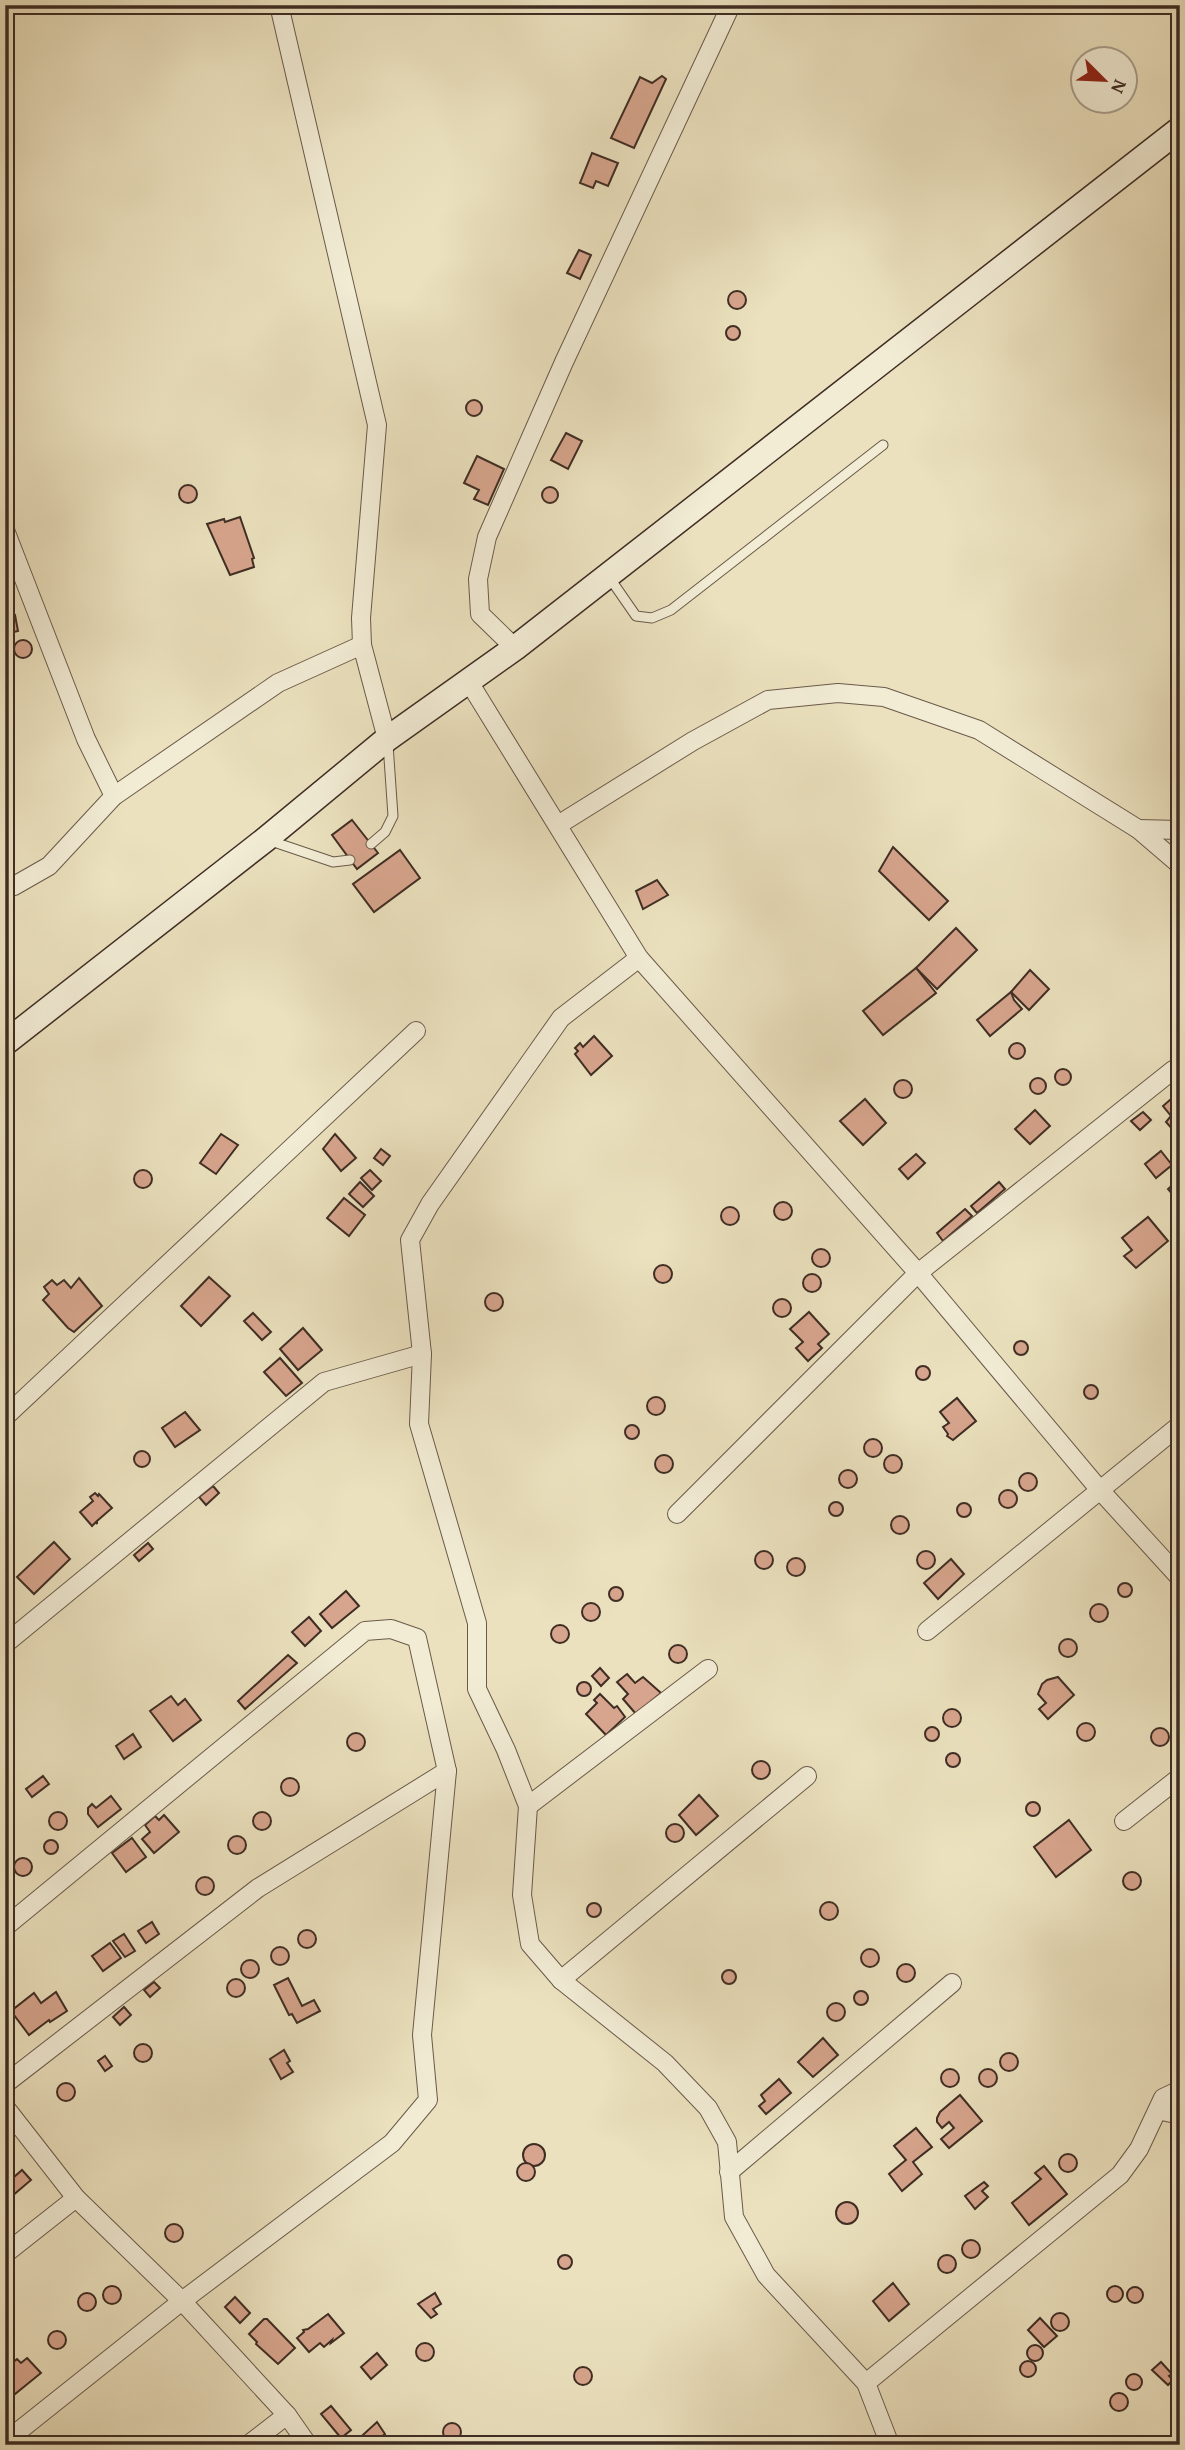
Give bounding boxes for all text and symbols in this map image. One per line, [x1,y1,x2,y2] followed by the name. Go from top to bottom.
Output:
[1070,46,1140,116] north arrow
[1104,75,1135,99] text: N

